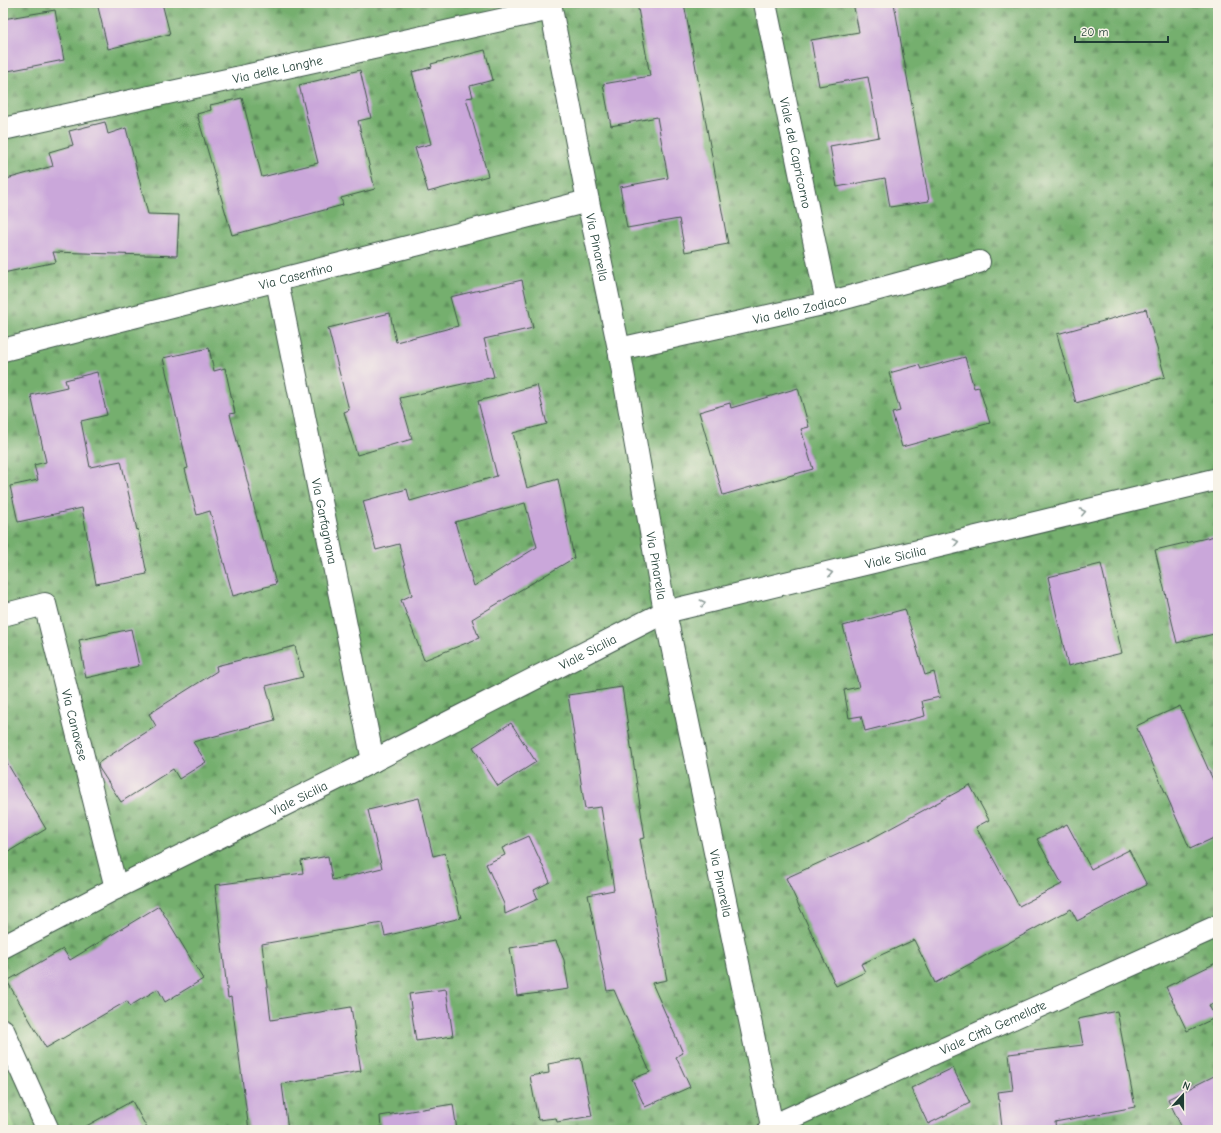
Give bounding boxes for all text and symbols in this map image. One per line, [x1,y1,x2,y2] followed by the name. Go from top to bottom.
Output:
[1075,18,1168,44] scale bar
[1081,25,1109,39] text: 20 m
[231,52,324,86] street label: Via delle Langhe
[777,96,815,210] street label: Viale del Capricorno
[583,212,612,283] street label: Via Pinarella
[257,259,334,292] street label: Via Casentino
[751,291,848,327] street label: Via dello Zodiaco
[309,477,341,565] street label: Via Garfagnana
[1079,508,1086,517] one-way arrow
[644,531,670,601] street label: Via Pinarella
[953,539,959,547] one-way arrow
[863,542,927,571] street label: Viale Sicilia
[827,569,833,577] one-way arrow
[700,599,707,608] one-way arrow
[556,631,619,672] street label: Viale Sicilia
[59,688,91,763] street label: Via Canavese
[267,777,330,818] street label: Viale Sicilia
[707,848,736,919] street label: Via Pinarella
[937,996,1049,1057] street label: Viale Città Gemellate
[1163,1075,1203,1115] north arrow
[1181,1079,1192,1093] text: N

